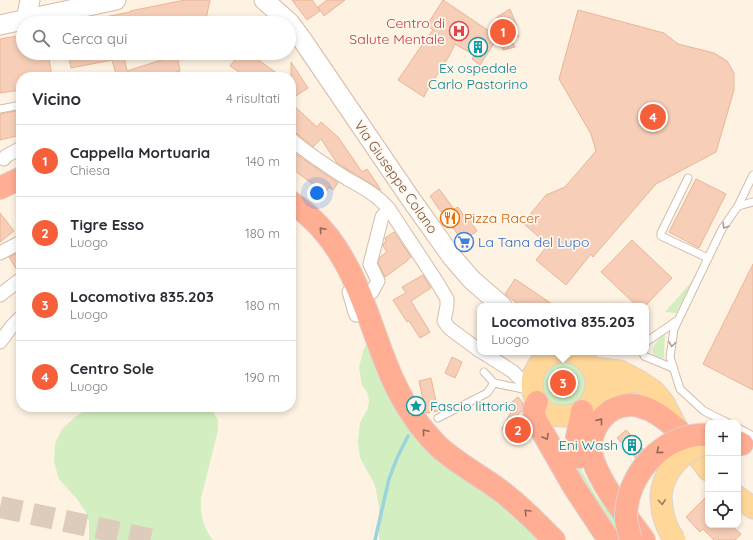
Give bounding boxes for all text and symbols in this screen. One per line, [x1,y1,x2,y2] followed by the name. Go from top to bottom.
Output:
[349,14,445,48] place label: Centro di Salute Mentale
[16,16,296,60] search box
[490,17,516,47] pin: 1
[448,20,470,42] hospital icon: Centro di Salute Mentale
[30,27,52,49] icon: search
[62,29,128,48] text: Cerca qui
[467,36,489,58] building icon: Ex ospedale Carlo Pastorino
[428,59,528,93] place label: Ex ospedale Carlo Pastorino
[32,88,81,109] text: Vicino
[226,90,280,106] text: 4 risultati
[640,102,666,132] pin: 4
[350,117,442,237] street label: Via Giuseppe Colano
[70,143,210,162] text: Cappella Mortuaria
[42,153,48,169] text: 1
[245,153,280,169] text: 140 m
[70,162,110,178] text: Chiesa
[307,183,327,203] your location
[439,207,461,229] restaurant icon: Pizza Racer
[464,209,540,227] place label: Pizza Racer
[70,215,144,234] text: Tigre Esso
[722,222,730,229] one-way arrow
[41,225,49,241] text: 2
[245,225,280,241] text: 180 m
[320,227,327,235] one-way arrow
[453,231,475,253] supermarket icon: La Tana del Lupo
[478,233,589,251] place label: La Tana del Lupo
[70,234,108,250] text: Luogo
[70,287,214,306] text: Locomotiva 835.203
[42,297,48,313] text: 3
[245,297,280,313] text: 180 m
[477,303,649,355] popup
[70,306,108,322] text: Luogo
[491,312,635,331] text: Locomotiva 835.203
[491,331,529,347] text: Luogo
[668,341,677,347] one-way arrow
[70,359,154,378] text: Centro Sole
[550,368,576,398] pin: 3
[41,369,49,385] text: 4
[245,369,280,385] text: 190 m
[70,378,108,394] text: Luogo
[405,395,427,417] place icon: Fascio littorio
[430,397,516,415] place label: Fascio littorio
[505,415,531,445] pin: 2
[596,418,603,425] one-way arrow
[705,420,741,528] map controls
[705,420,741,456] button: +
[423,429,430,436] one-way arrow
[541,433,548,440] one-way arrow
[621,434,643,456] building icon: Eni Wash
[559,436,618,454] place label: Eni Wash
[656,447,664,454] one-way arrow
[705,456,741,492] button: −
[705,492,741,528] button: locate
[657,499,666,505] one-way arrow
[524,510,532,517] one-way arrow

